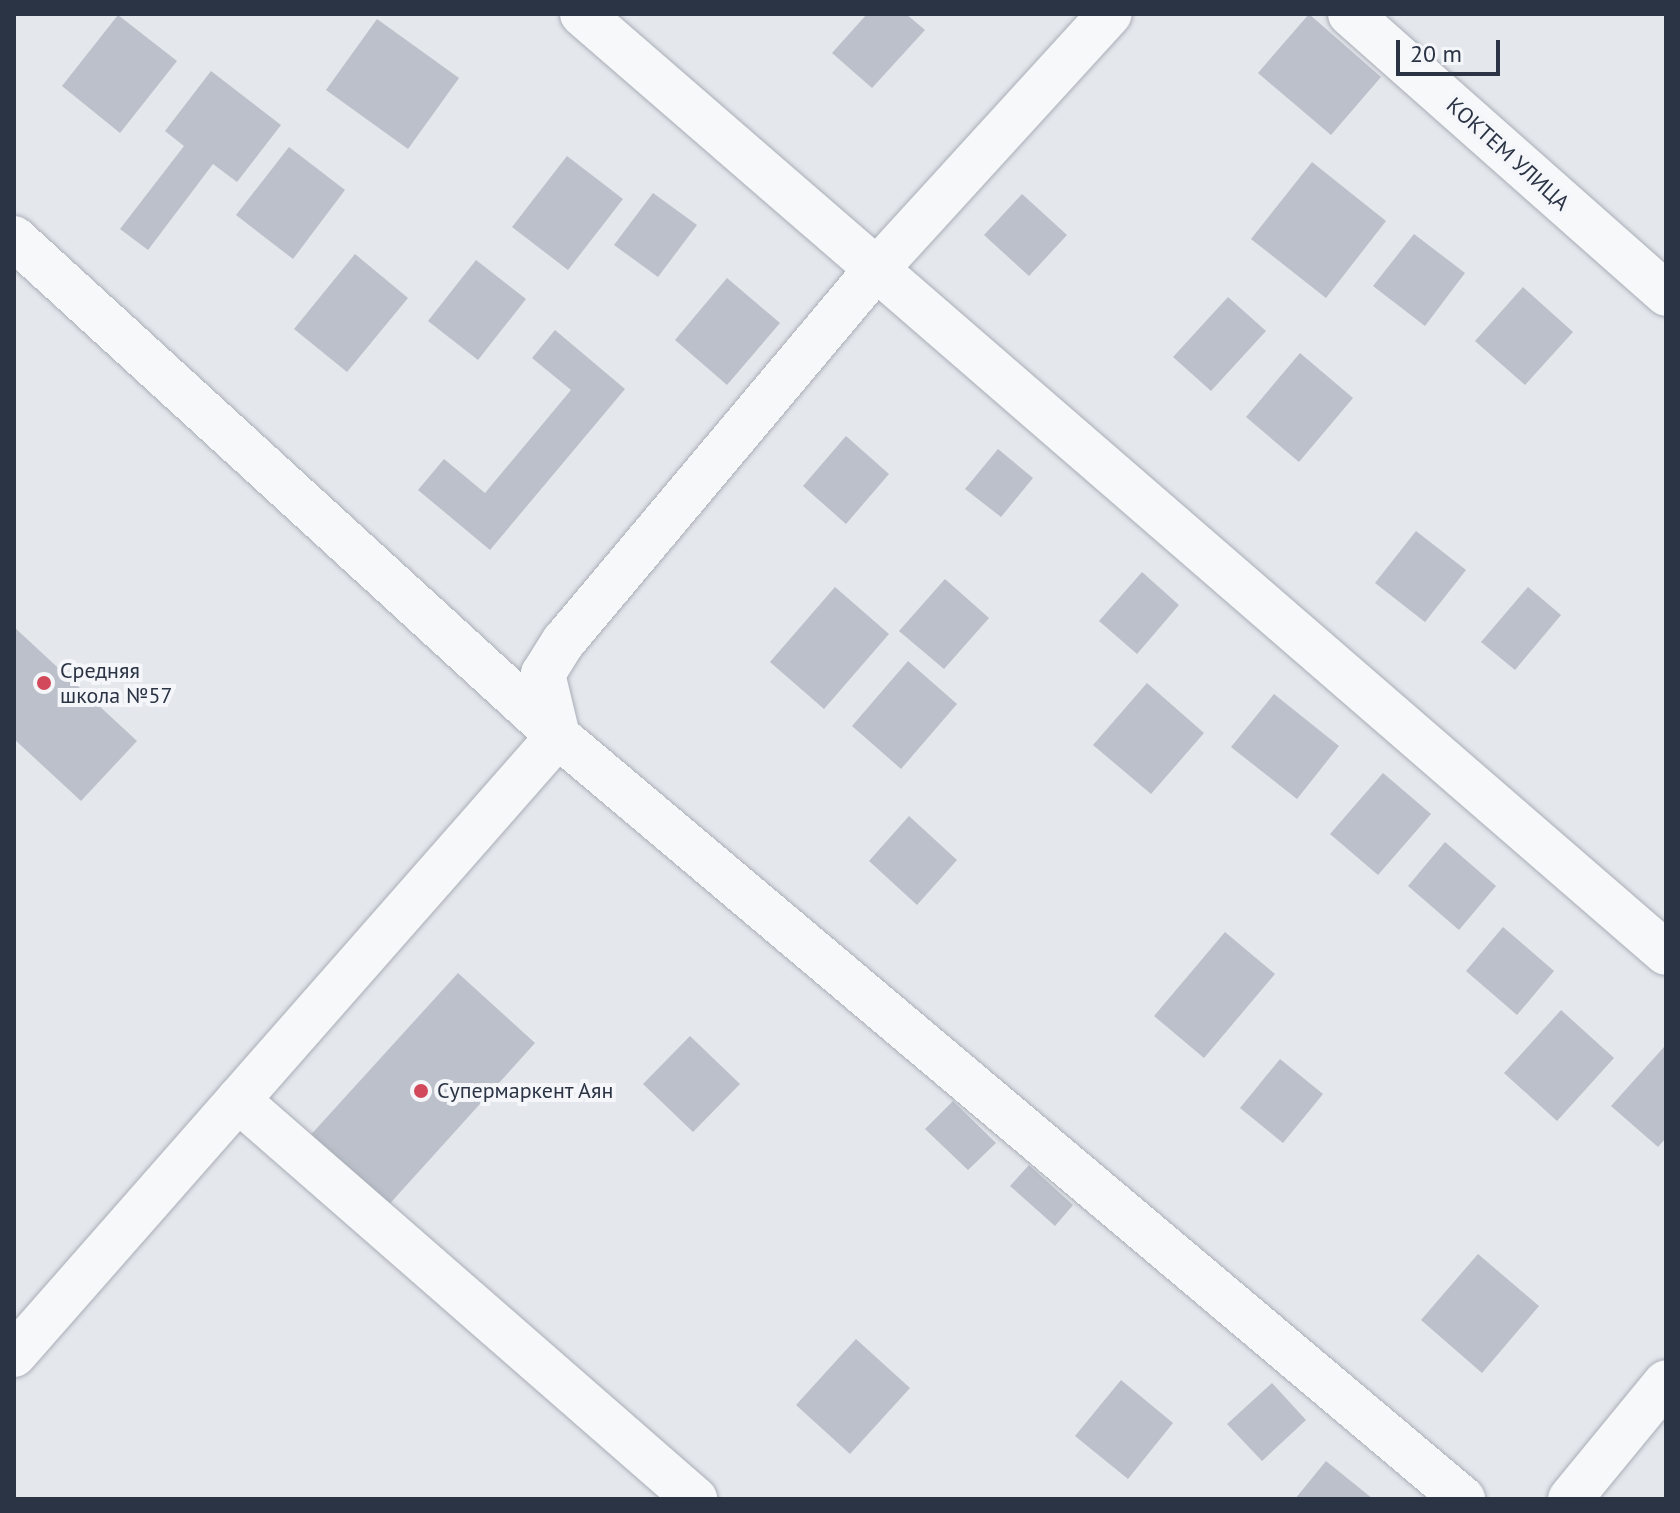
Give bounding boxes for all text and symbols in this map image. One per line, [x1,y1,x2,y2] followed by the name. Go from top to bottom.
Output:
[1400,24,1504,74] scale bar
[1410,38,1462,69] text: 20 m
[1441,92,1575,216] street label: КОКТЕМ УЛИЦА
[60,657,172,708] place label: Средняя школа №57
[35,674,53,692] marker: Средняя школа №57
[437,1078,615,1104] place label: Супермаркент Аян
[412,1082,430,1100] marker: Супермаркент Аян

